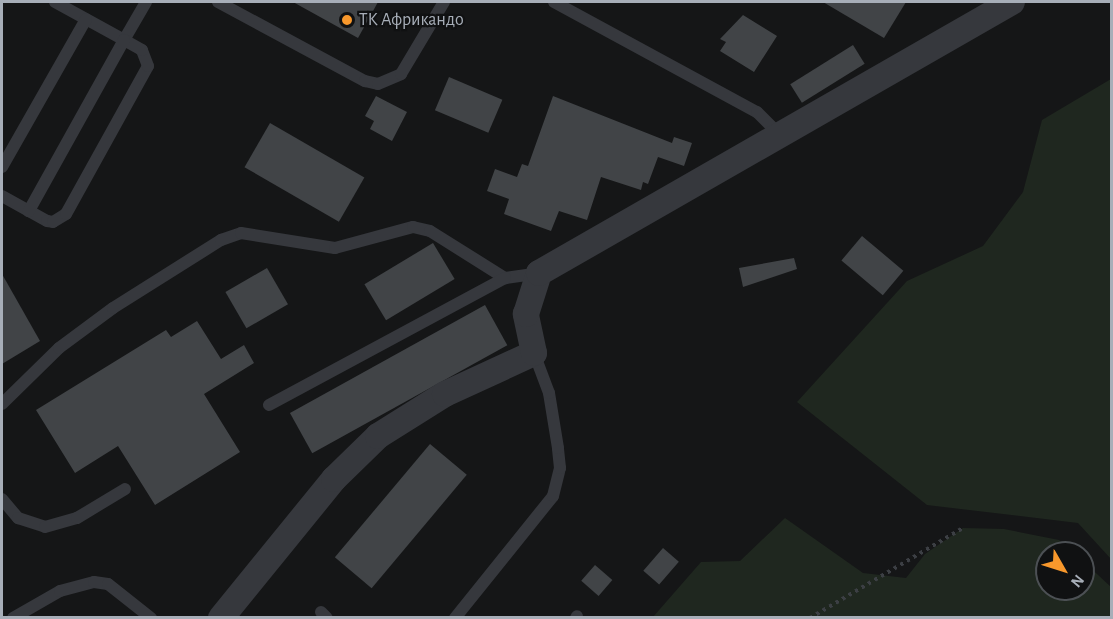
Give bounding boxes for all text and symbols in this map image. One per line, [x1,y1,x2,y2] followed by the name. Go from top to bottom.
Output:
[359,9,464,31] place label: ТК Африкандо
[340,13,354,27] marker: ТК Африкандо
[1035,541,1095,601] north arrow
[1068,572,1087,590] text: N

